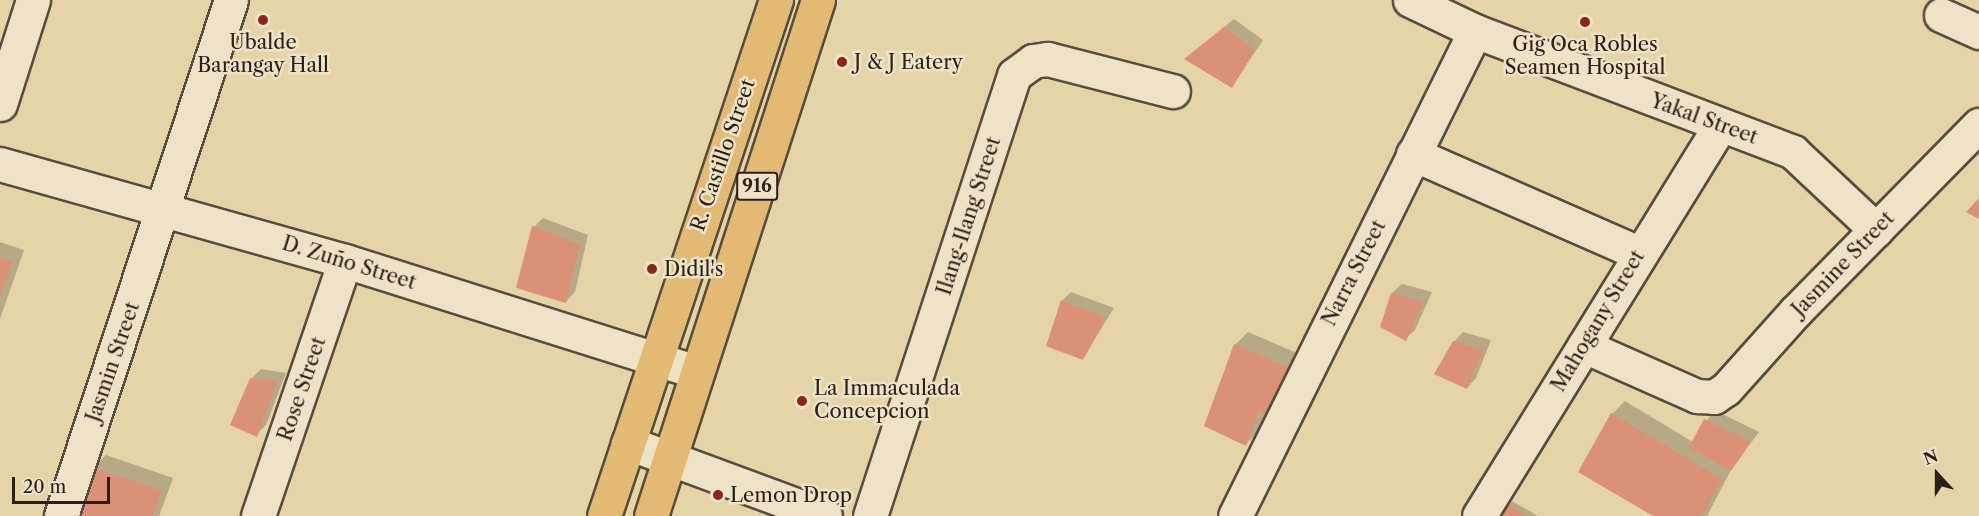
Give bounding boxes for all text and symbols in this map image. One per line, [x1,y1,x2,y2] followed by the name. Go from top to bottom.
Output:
[256,13,270,27] marker: Ubalde Barangay Hall
[1576,13,1594,31] marker: Gig Oca Robles Seamen Hospital
[197,30,329,77] place label: Ubalde Barangay Hall
[1504,33,1666,80] place label: Gig Oca Robles Seamen Hospital
[854,50,963,74] place label: J & J Eatery
[835,55,849,69] marker: J & J Eatery
[686,76,760,234] street label: R. Castillo Street
[1647,88,1761,150] street label: Yakal Street
[932,134,1006,298] street label: Ilang-Ilang Street
[736,171,778,201] road number: 916
[1787,207,1899,321] street label: Jasmine Street
[1317,216,1391,330] street label: Narra Street
[279,231,419,295] street label: D. Zuño Street
[1546,246,1650,396] street label: Mahogany Street
[664,257,723,281] place label: Didil's
[645,262,659,276] marker: Didil's
[81,299,145,425] street label: Jasmin Street
[273,334,331,444] street label: Rose Street
[814,377,960,424] place label: La Immaculada Concepcion
[795,394,809,408] marker: La Immaculada Concepcion
[1907,444,1967,504] north arrow
[1920,445,1941,469] text: N
[15,465,112,503] scale bar
[23,476,66,498] text: 20 m
[730,483,852,507] place label: Lemon Drop
[711,488,725,502] marker: Lemon Drop

